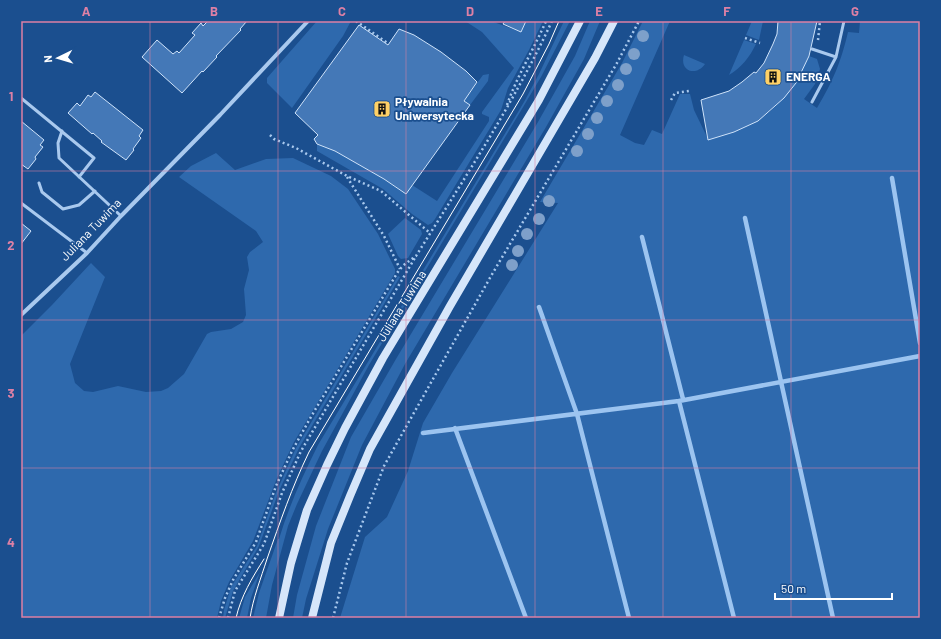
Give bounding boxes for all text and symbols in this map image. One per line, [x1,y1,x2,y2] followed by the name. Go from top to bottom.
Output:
[82,3,91,19] text: A
[210,3,218,19] text: B
[338,3,346,19] text: C
[466,3,474,19] text: D
[595,3,603,19] text: E
[723,3,731,19] text: F
[851,3,859,19] text: G
[38,38,78,78] north arrow
[41,55,54,63] text: N
[763,67,783,87] building icon: ENERGA
[786,69,831,83] place label: ENERGA
[9,88,13,104] text: 1
[395,94,474,122] place label: Pływalnia Uniwersytecka
[372,99,392,119] building icon: Pływalnia Uniwersytecka
[57,195,123,263] street label: Juliana Tuwima
[7,237,15,253] text: 2
[374,267,429,343] street label: Juliana Tuwima
[7,385,15,401] text: 3
[7,534,15,550] text: 4
[775,575,892,601] scale bar
[781,581,806,595] text: 50 m

